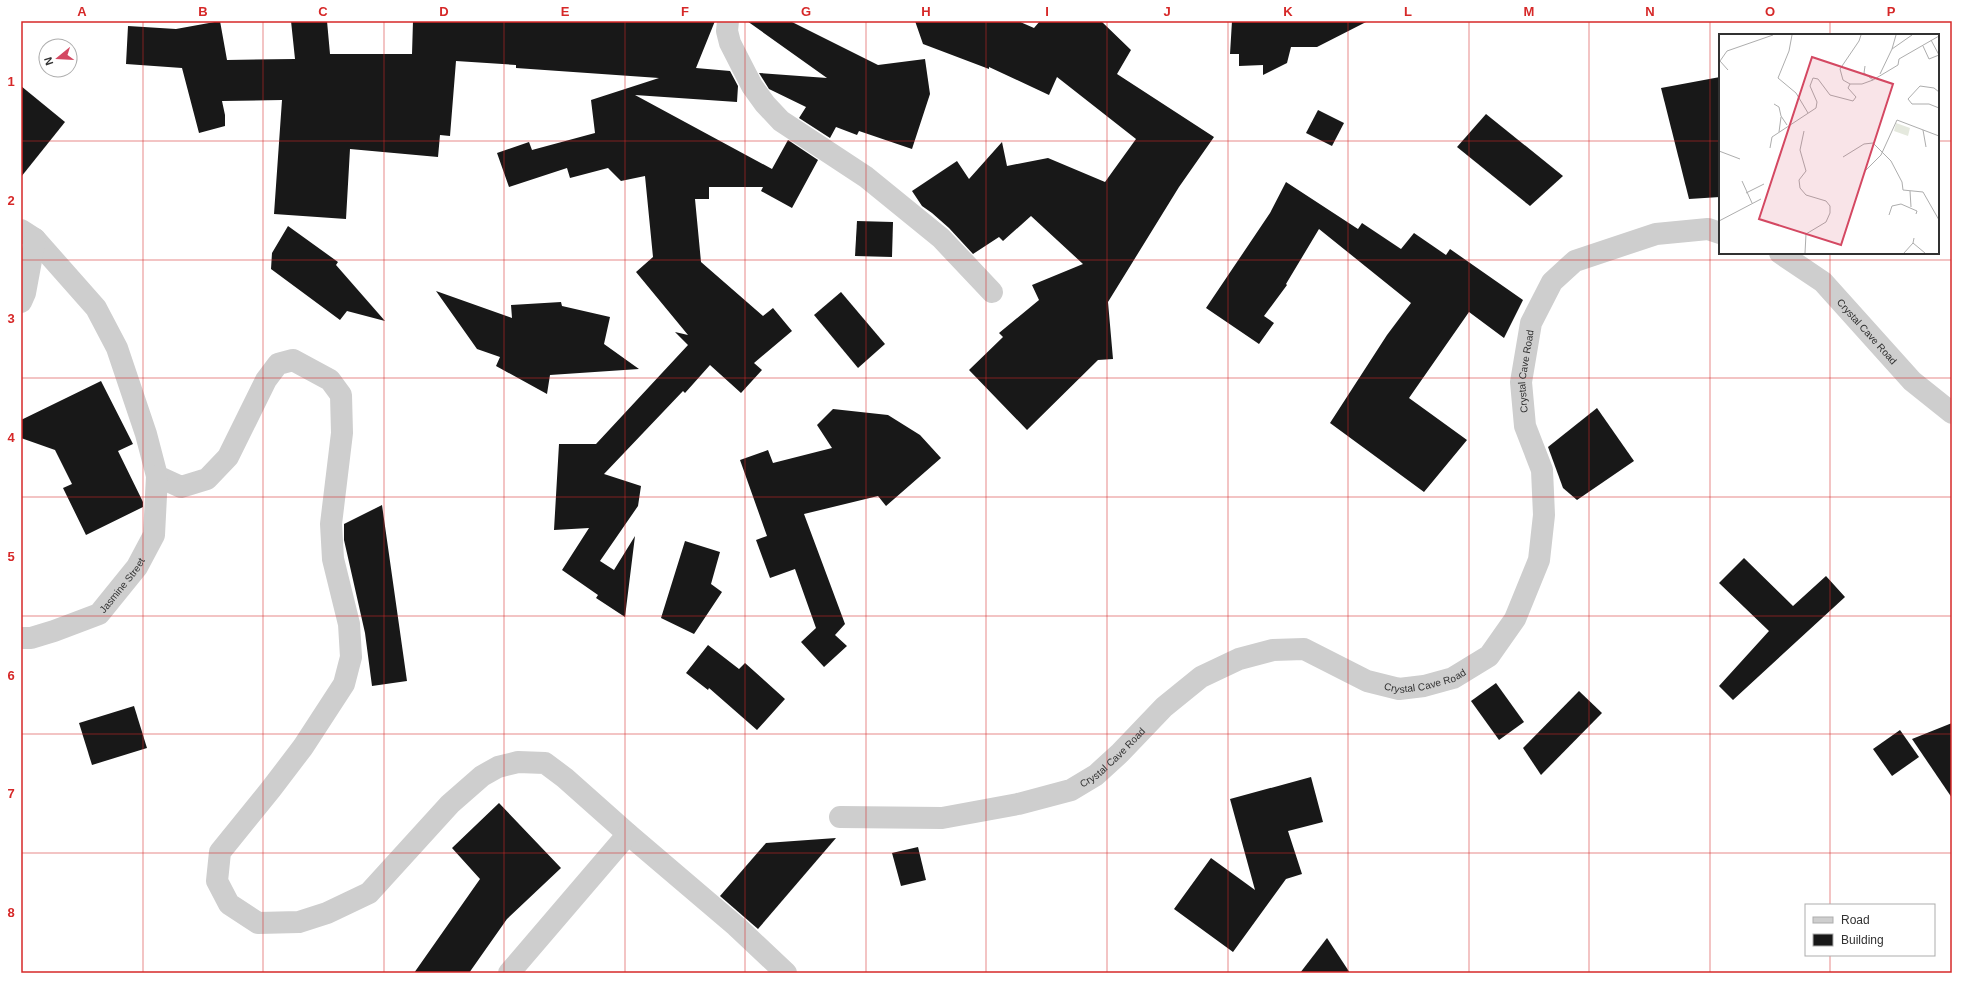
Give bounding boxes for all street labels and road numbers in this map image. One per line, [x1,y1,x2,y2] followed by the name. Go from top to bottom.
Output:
[1835,297,1899,366] street label: Crystal Cave Road
[1516,329,1536,413] street label: Crystal Cave Road
[97,556,147,615] street label: Jasmine Street
[1383,667,1468,695] street label: Crystal Cave Road
[1078,726,1147,790] street label: Crystal Cave Road

